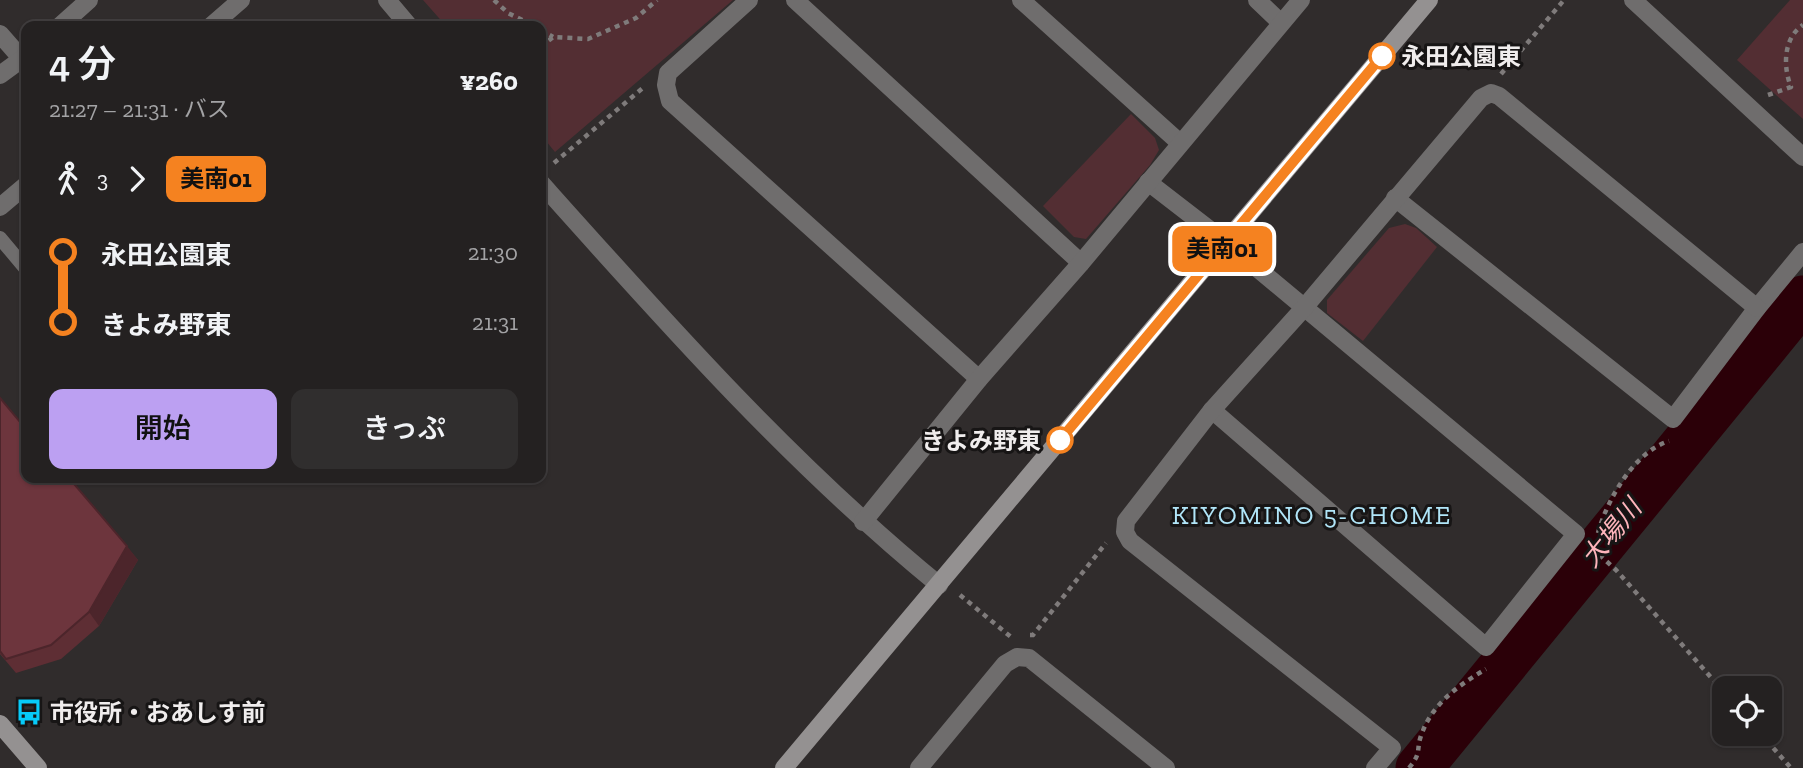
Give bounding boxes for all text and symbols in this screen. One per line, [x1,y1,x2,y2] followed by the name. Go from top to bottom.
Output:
[49,41,116,87] text: 4 分
[1401,42,1521,71] place label: 永田公園東
[1369,43,1395,69] marker: 永田公園東
[460,65,518,97] text: ¥260
[49,95,230,123] text: 21:27 – 21:31 · バス
[49,160,87,198] icon: walk
[118,160,156,198] icon: forward
[180,164,252,193] text: 美南01
[97,165,108,193] text: 3
[1173,226,1271,272] line badge: 美南01
[1186,234,1258,263] text: 美南01
[468,238,518,266] text: 21:30
[101,239,231,271] text: 永田公園東
[472,308,518,336] text: 21:31
[101,309,231,341] text: きよみ野東
[49,389,277,469] button: 開始
[291,389,518,469] button: きっぷ
[921,426,1041,455] place label: きよみ野東
[1047,427,1073,453] marker: きよみ野東
[1574,490,1650,573] water label: 大場川
[1172,499,1452,531] district label: KIYOMINO 5-CHOME
[1712,676,1782,746] map controls
[1712,676,1782,746] button: locate
[14,697,44,727] bus stop icon: 市役所・おあしす前
[50,698,266,727] place label: 市役所・おあしす前

